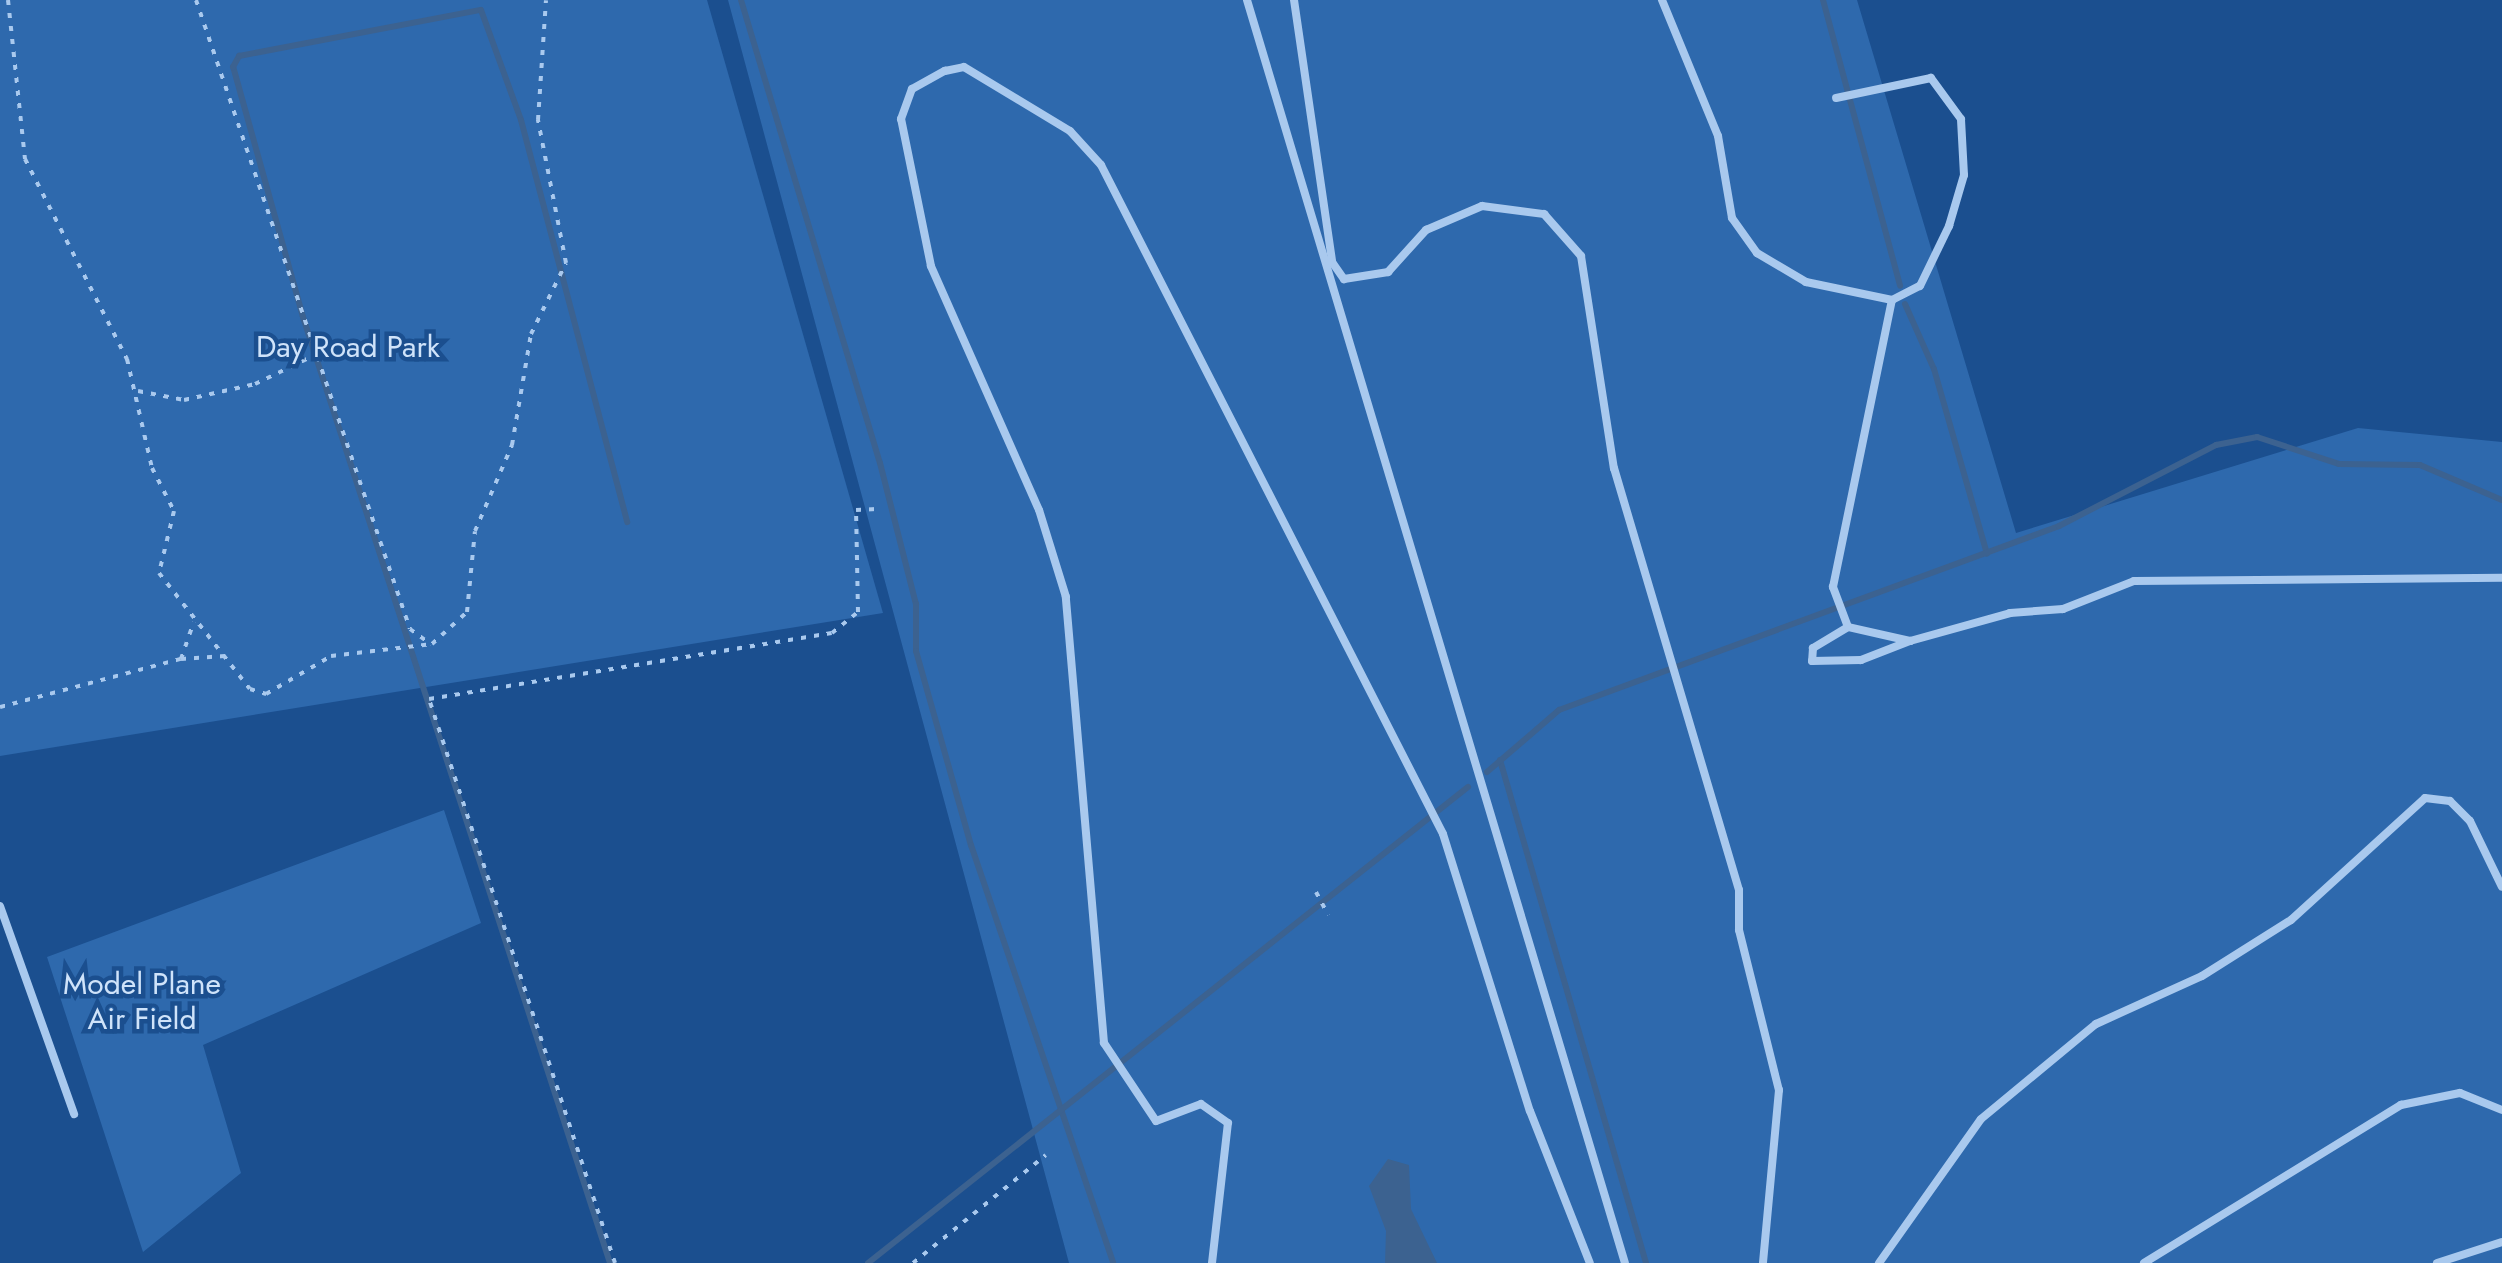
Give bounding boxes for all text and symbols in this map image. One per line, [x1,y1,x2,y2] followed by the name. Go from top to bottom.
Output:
[256,329,440,365] park label: Day Road Park
[63,966,221,1036] park label: Model Plane Air Field

